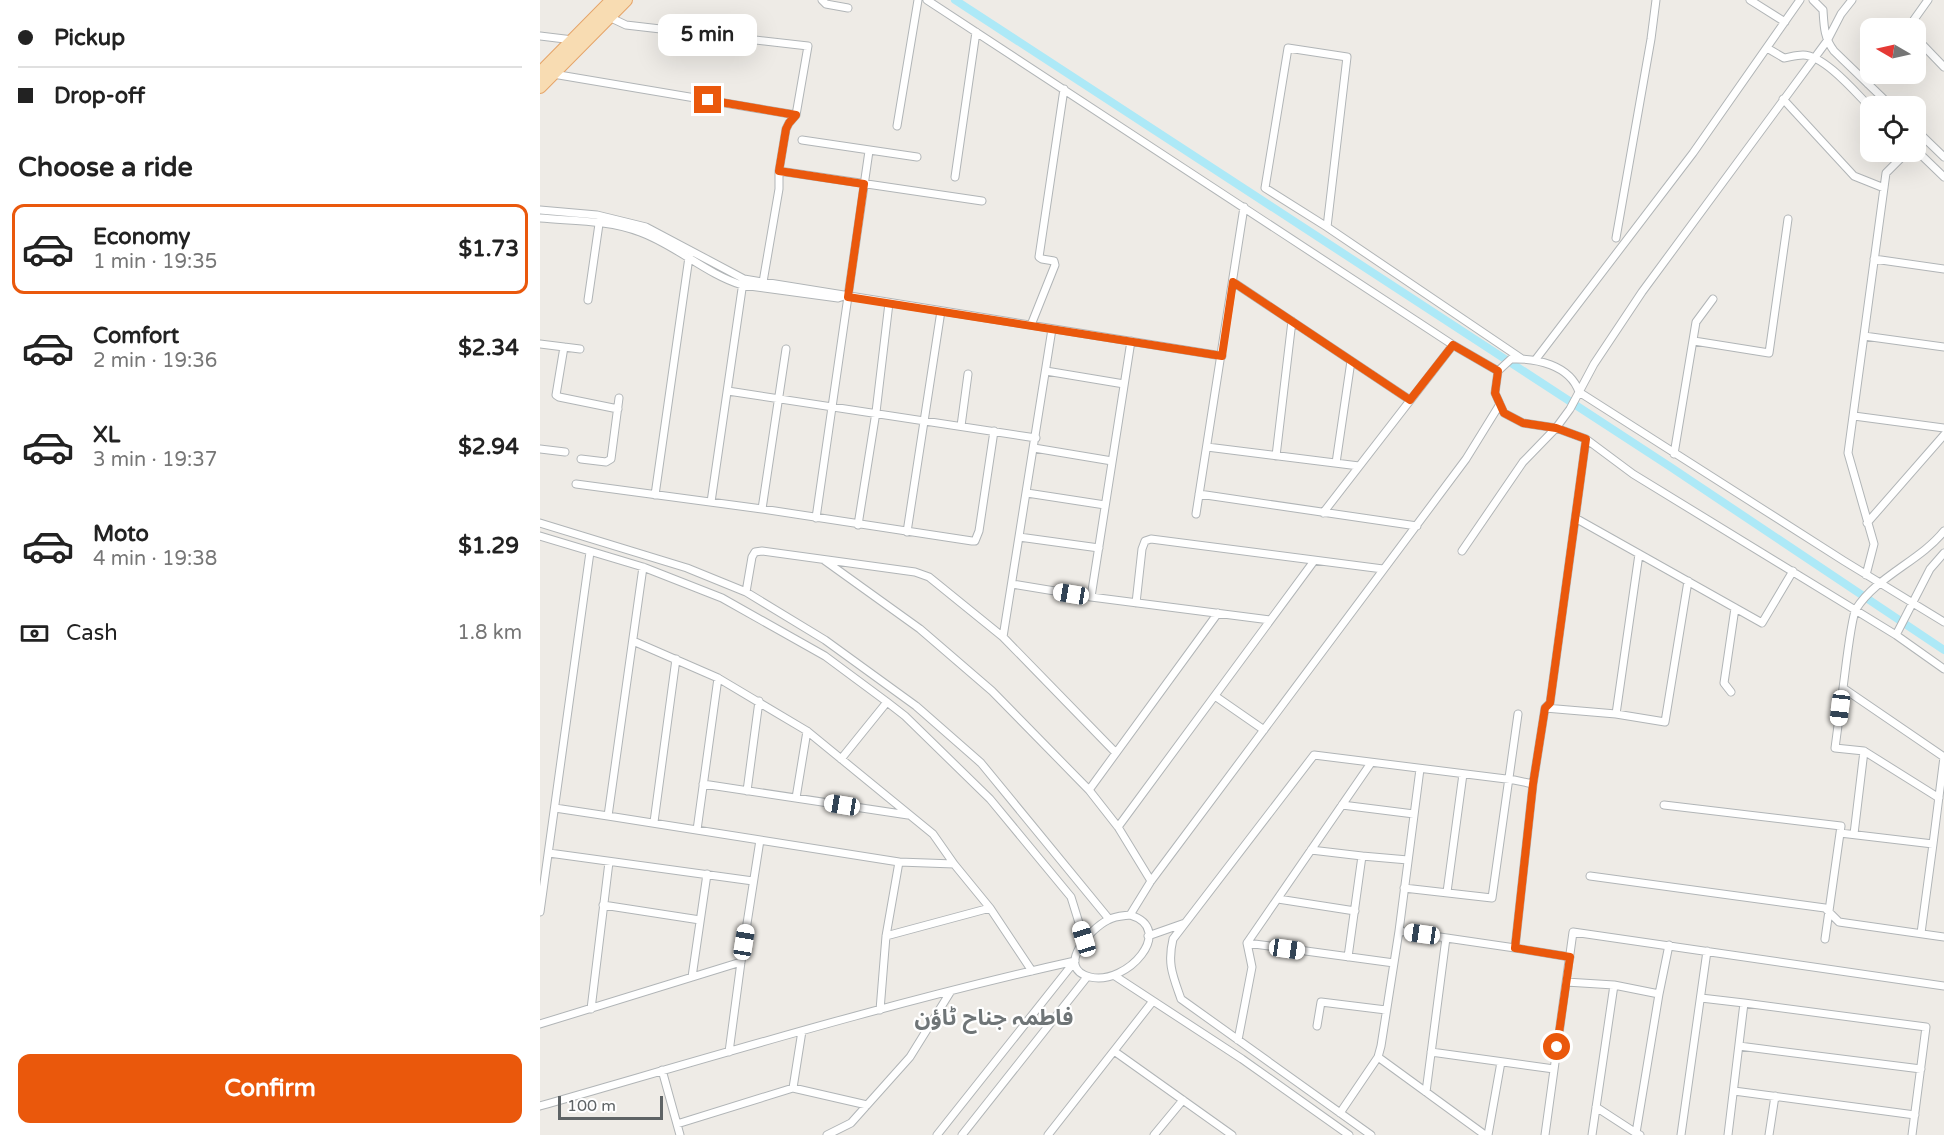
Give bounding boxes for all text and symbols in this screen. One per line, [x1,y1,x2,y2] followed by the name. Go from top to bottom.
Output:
[658,13,758,55] callout: 5 min
[1860,18,1926,84] north arrow
[1860,18,1926,162] map controls
[681,23,734,47] text: 5 min
[54,25,125,51] text: Pickup
[54,83,145,109] text: Drop-off
[694,86,721,113] route end
[1860,96,1926,162] button: locate
[18,151,193,184] text: Choose a ride
[21,222,75,276] icon: car
[93,224,190,250] text: Economy
[458,236,519,262] text: $1.73
[93,250,217,274] text: 1 min · 19:35
[21,321,75,375] icon: car
[93,323,179,349] text: Comfort
[458,335,519,361] text: $2.34
[93,349,217,373] text: 2 min · 19:36
[21,420,75,474] icon: car
[93,422,120,448] text: XL
[458,434,519,460] text: $2.94
[93,448,217,472] text: 3 min · 19:37
[21,519,75,573] icon: car
[93,521,149,547] text: Moto
[458,533,519,559] text: $1.29
[93,547,217,571] text: 4 min · 19:38
[1052,582,1090,606] car
[18,617,51,650] icon: cash
[66,620,118,646] text: Cash
[457,621,522,645] text: 1.8 km
[1829,689,1851,727] car
[823,793,861,817] car
[1070,919,1098,959] car
[732,923,756,961] car
[1403,923,1441,945] car
[1268,938,1306,960] car
[915,1005,1073,1034] district label: فاطمہ جناح ٹاؤن
[1543,1033,1570,1060] route start
[18,1054,522,1123] button: Confirm
[558,1093,663,1120] scale bar
[567,1096,616,1116] text: 100 m

